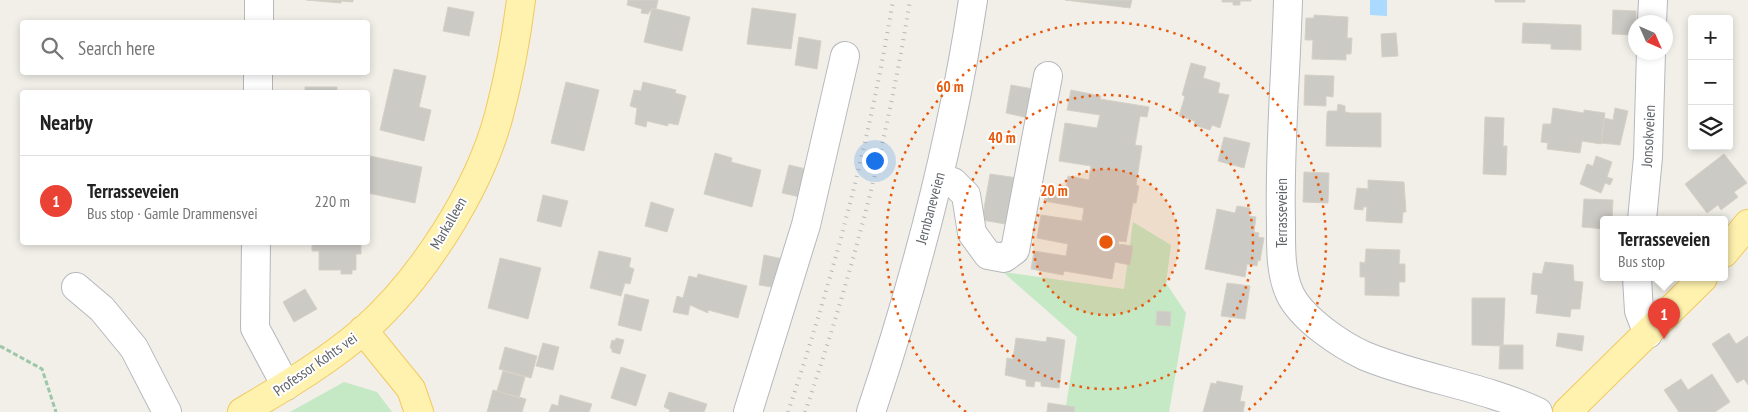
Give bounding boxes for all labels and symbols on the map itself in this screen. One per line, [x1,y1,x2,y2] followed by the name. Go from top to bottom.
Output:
[1628,15,1673,60] north arrow
[936,77,964,96] text: 60 m
[1637,104,1659,169] street label: Jonsokveien
[988,128,1016,147] text: 40 m
[862,148,888,174] your location
[911,170,949,247] street label: Jernbaneveien
[1272,178,1291,248] street label: Terrasseveien
[1040,181,1068,200] text: 20 m
[425,193,471,253] street label: Markalleen
[1097,233,1115,251] centre of rings
[1648,298,1680,339] pin: 1
[269,328,361,400] street label: Professor Kohts vei

